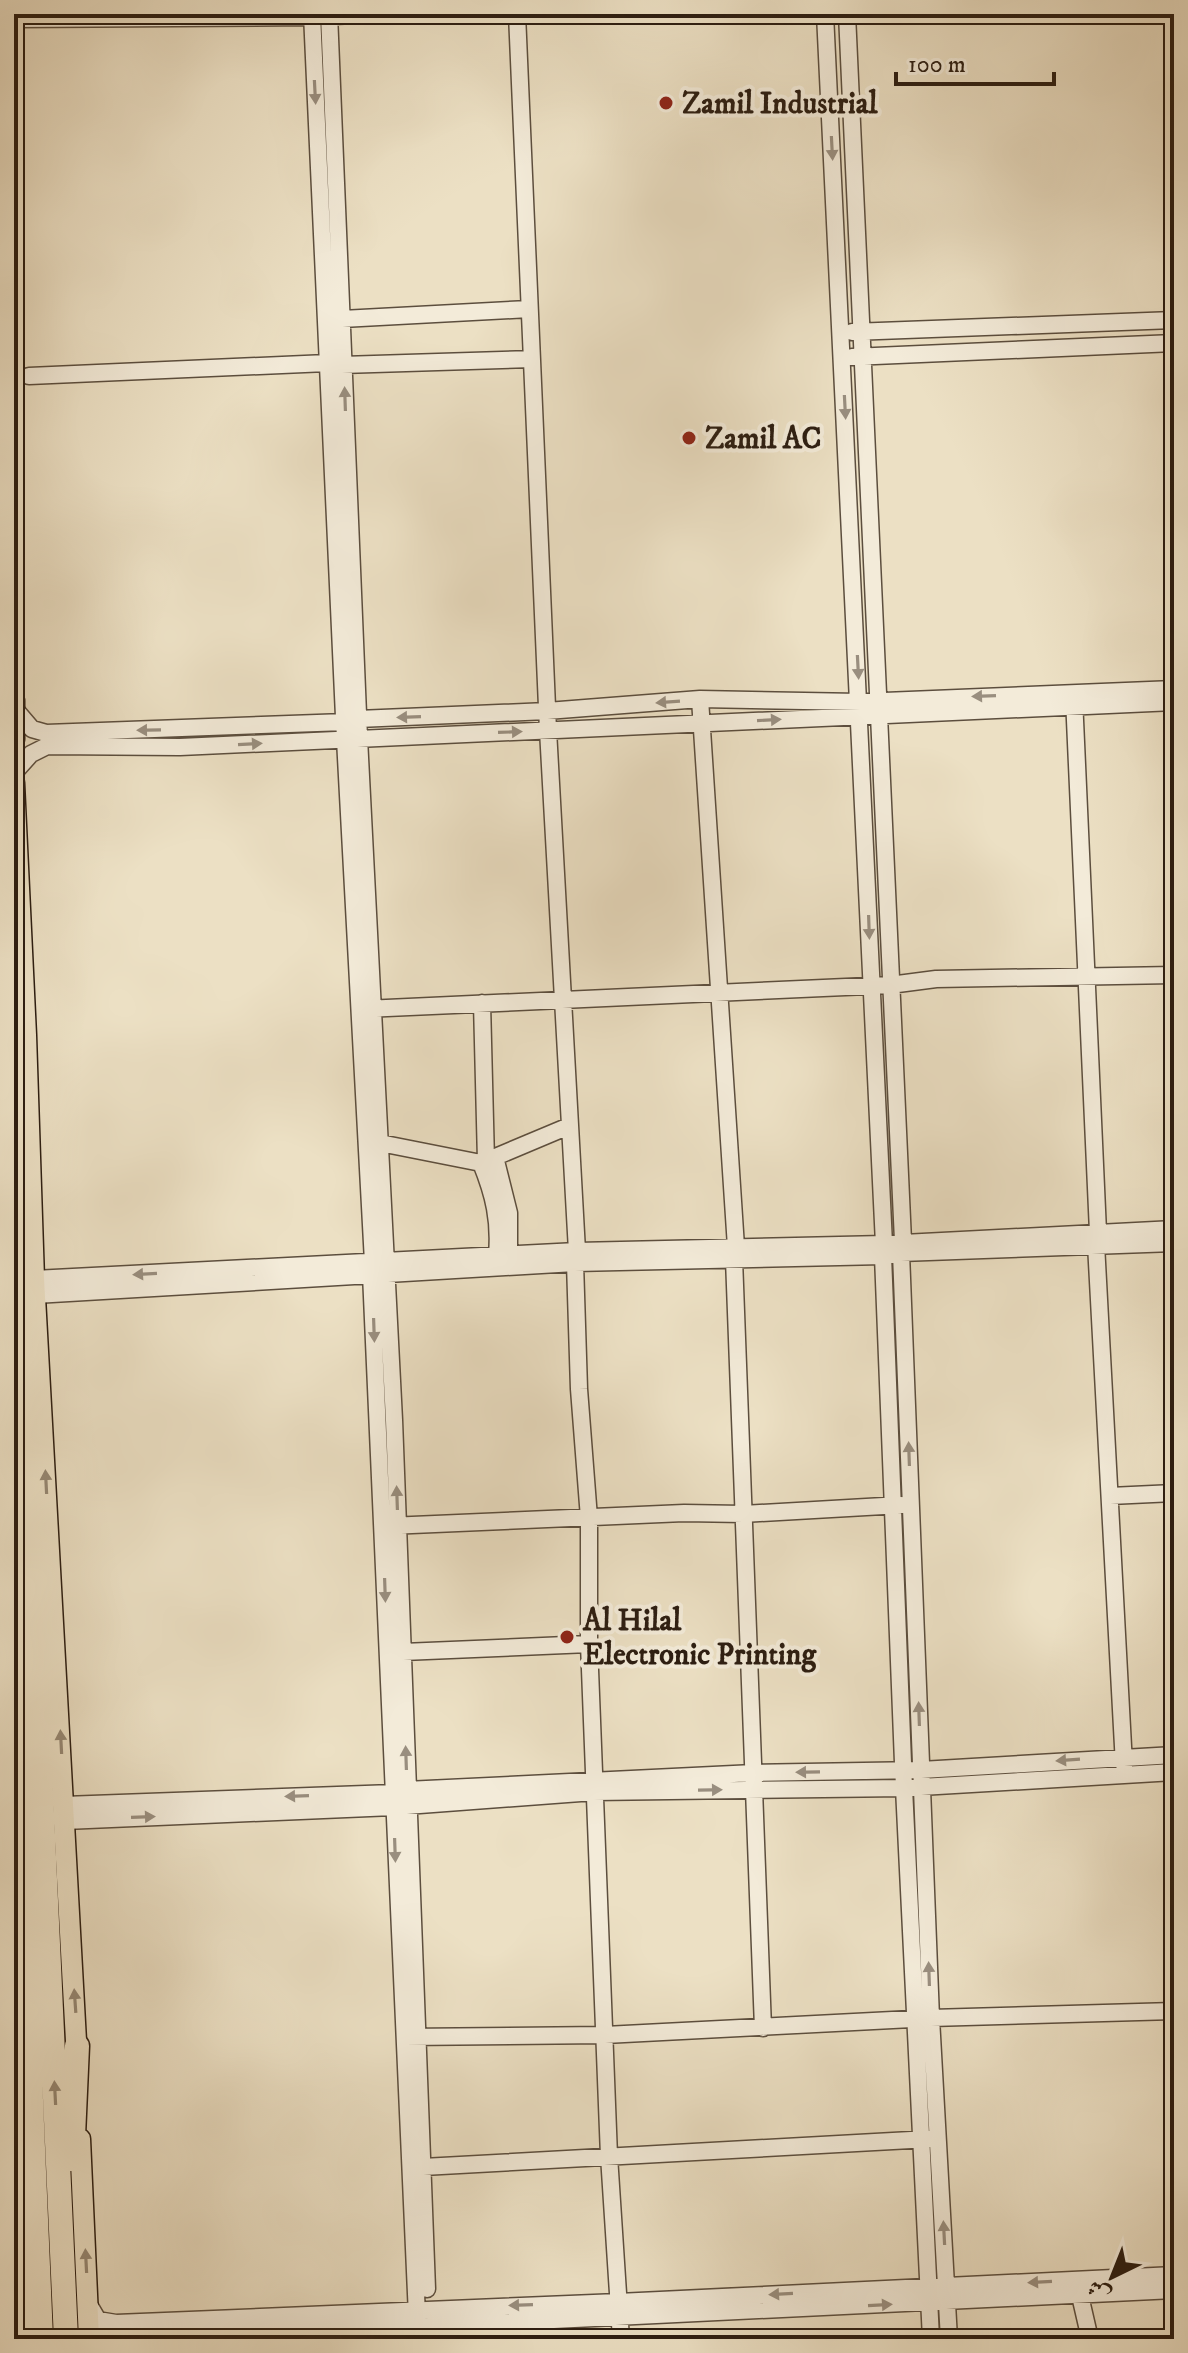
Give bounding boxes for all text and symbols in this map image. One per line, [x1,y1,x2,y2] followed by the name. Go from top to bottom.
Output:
[896,36,1054,86] scale bar
[908,50,966,80] text: 100 m
[309,80,322,105] one-way arrow
[682,86,878,123] place label: Zamil Industrial
[657,94,675,112] marker: Zamil Industrial
[825,136,838,161] one-way arrow
[338,386,351,411] one-way arrow
[839,395,852,420] one-way arrow
[705,421,822,458] place label: Zamil AC
[680,429,698,447] marker: Zamil AC
[852,655,865,680] one-way arrow
[971,690,996,703] one-way arrow
[655,696,680,709] one-way arrow
[396,711,421,724] one-way arrow
[757,713,782,726] one-way arrow
[136,724,161,736] one-way arrow
[498,725,523,738] one-way arrow
[238,737,263,750] one-way arrow
[863,915,876,940] one-way arrow
[132,1267,157,1280] one-way arrow
[367,1318,380,1343] one-way arrow
[902,1441,915,1466] one-way arrow
[39,1469,52,1494] one-way arrow
[391,1485,404,1510] one-way arrow
[378,1578,391,1603] one-way arrow
[582,1603,817,1674] place label: Al Hilal Electronic Printing
[558,1628,576,1646] marker: Al Hilal Electronic Printing
[912,1701,925,1726] one-way arrow
[54,1729,67,1754] one-way arrow
[399,1745,412,1770] one-way arrow
[1055,1754,1080,1767] one-way arrow
[795,1766,820,1778] one-way arrow
[698,1784,723,1796] one-way arrow
[284,1790,309,1803] one-way arrow
[131,1810,156,1823] one-way arrow
[389,1838,402,1863] one-way arrow
[923,1961,936,1986] one-way arrow
[68,1988,81,2013] one-way arrow
[49,2080,62,2105] one-way arrow
[938,2220,951,2245] one-way arrow
[1072,2237,1152,2317] north arrow
[79,2248,92,2273] one-way arrow
[1082,2273,1117,2308] text: ش
[1027,2275,1052,2288] one-way arrow
[768,2288,793,2301] one-way arrow
[508,2299,533,2312] one-way arrow
[868,2299,893,2312] one-way arrow

